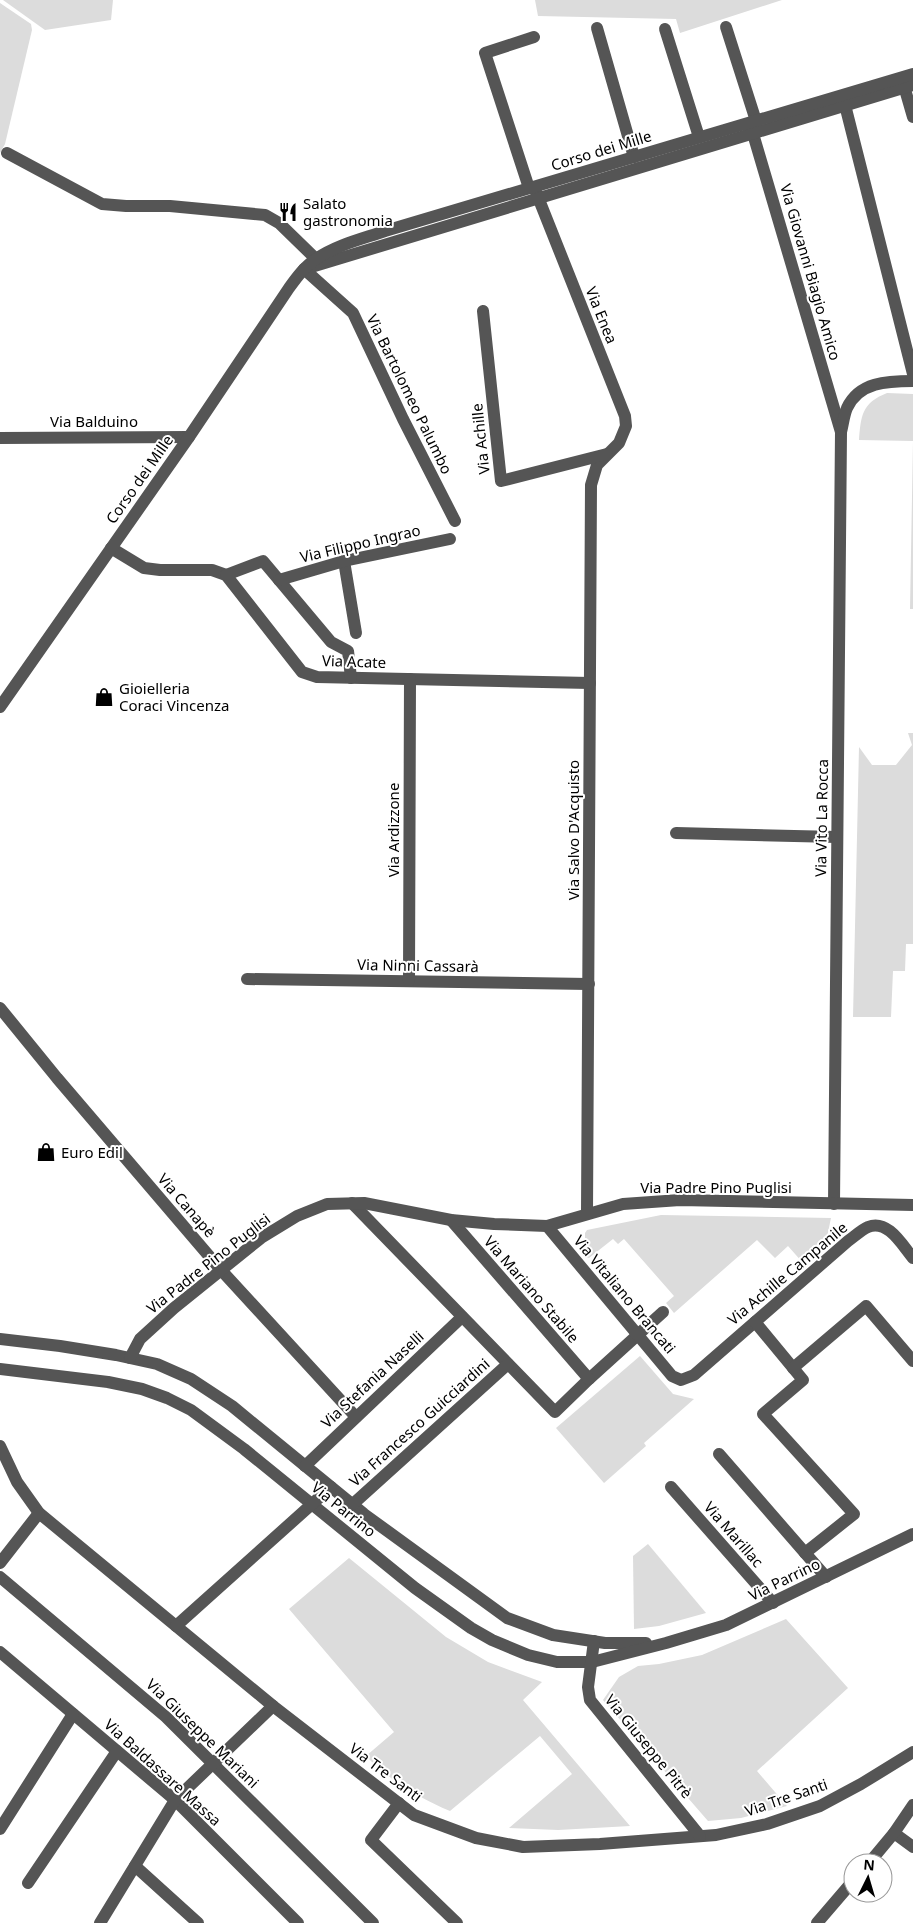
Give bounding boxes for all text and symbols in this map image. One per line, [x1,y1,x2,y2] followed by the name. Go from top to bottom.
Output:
[548,125,654,175] street label: Corso dei Mille
[776,181,846,363] street label: Via Giovanni Biagio Amico
[303,193,393,230] place label: Salato gastronomia
[277,201,299,223] restaurant icon: Salato gastronomia
[582,284,622,346] street label: Via Enea
[363,311,457,477] street label: Via Bartolomeo Palumbo
[466,402,494,476] street label: Via Achille
[50,411,138,431] street label: Via Balduino
[101,431,177,527] street label: Corso dei Mille
[298,519,422,567] street label: Via Filippo Ingrao
[322,650,386,672] street label: Via Acate
[119,678,229,715] place label: Gioielleria Coraci Vincenza
[93,686,115,708] shop icon: Gioielleria Coraci Vincenza
[810,759,832,877] street label: Via Vito La Rocca
[563,760,583,900] street label: Via Salvo D'Acquisto
[383,783,403,877] street label: Via Ardizzone
[357,954,479,976] street label: Via Ninni Cassarà
[35,1141,57,1163] shop icon: Euro Edil
[61,1142,123,1162] place label: Euro Edil
[154,1169,220,1241] street label: Via Canapè
[640,1177,792,1197] street label: Via Padre Pino Puglisi
[142,1208,274,1318] street label: Via Padre Pino Puglisi
[723,1217,851,1329] street label: Via Achille Campanile
[480,1231,584,1347] street label: Via Mariano Stabile
[570,1231,680,1357] street label: Via Vitaliano Brancati
[316,1326,428,1432] street label: Via Stefania Naselli
[345,1354,493,1490] street label: Via Francesco Guicciardini
[308,1477,380,1541] street label: Via Parrino
[700,1497,768,1571] street label: Via Marillac
[745,1553,823,1605] street label: Via Parrino
[142,1674,264,1792] street label: Via Giuseppe Mariani
[601,1690,697,1802] street label: Via Giuseppe Pitrè
[100,1714,226,1830] street label: Via Baldassare Massa
[346,1738,426,1806] street label: Via Tre Santi
[742,1774,830,1820] street label: Via Tre Santi
[843,1853,893,1903] north arrow
[863,1855,876,1875] text: N

